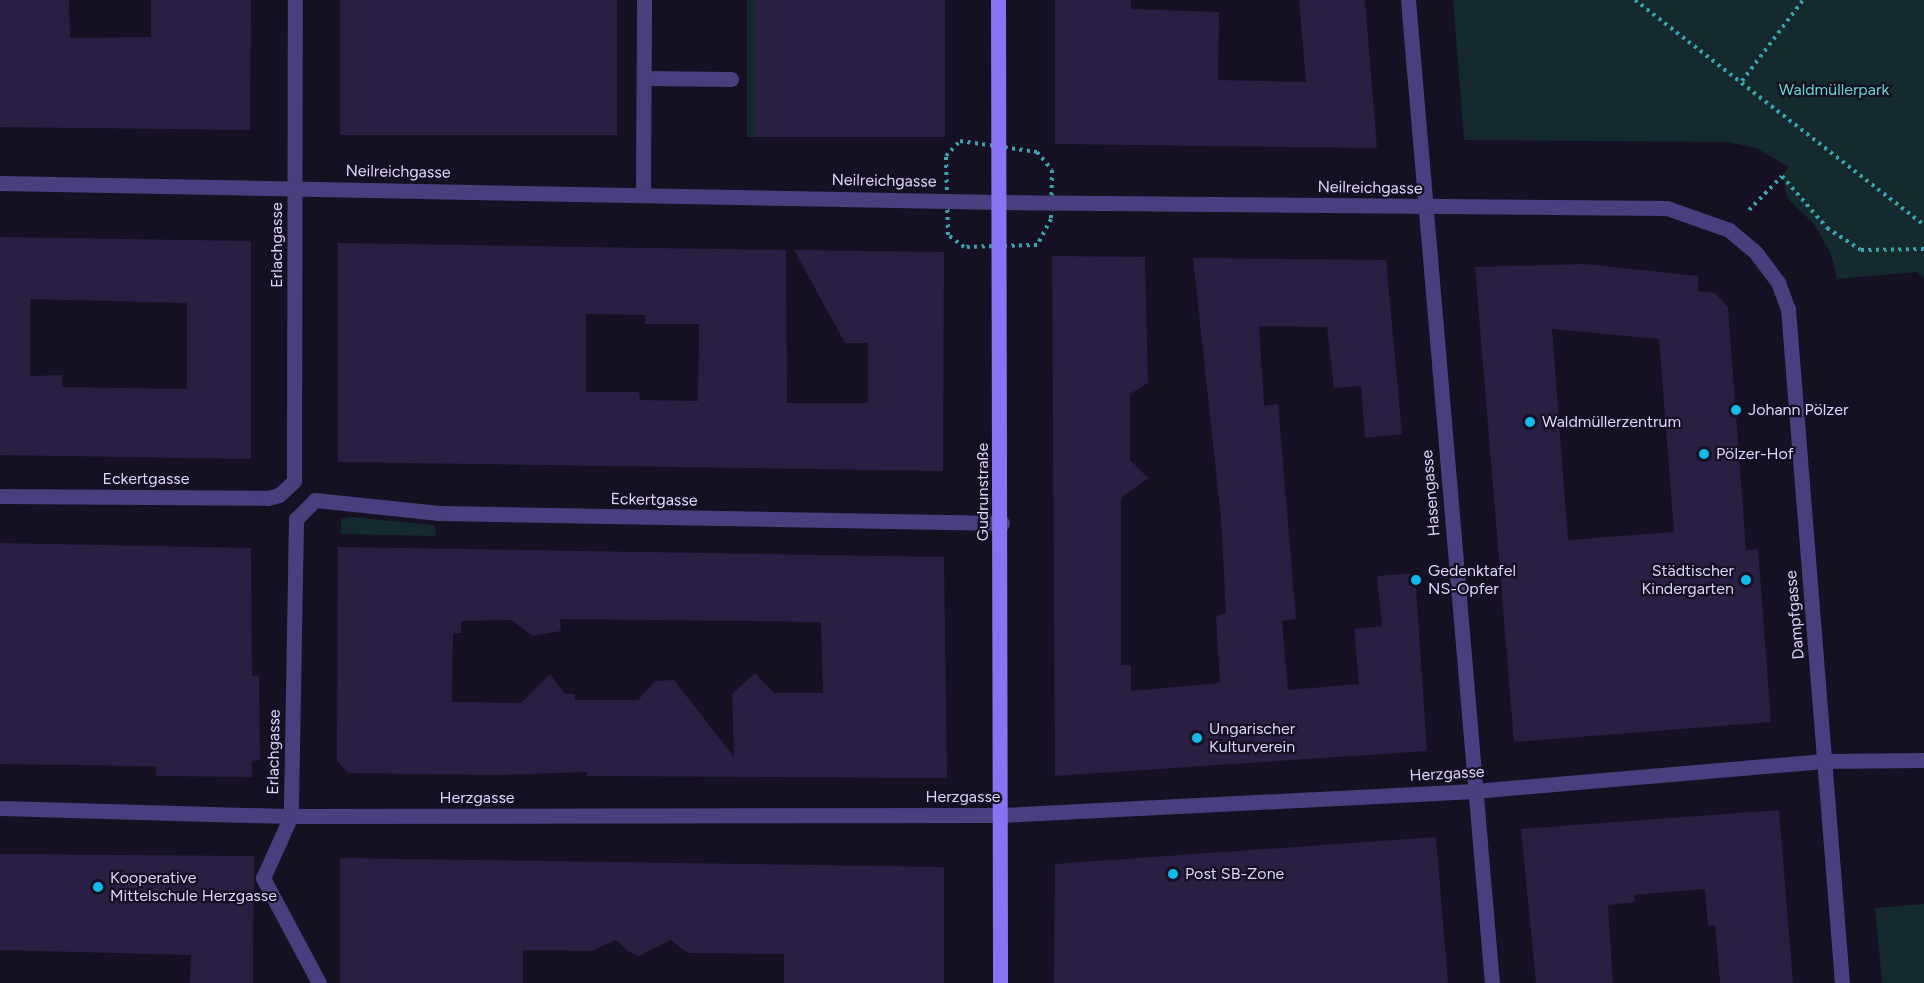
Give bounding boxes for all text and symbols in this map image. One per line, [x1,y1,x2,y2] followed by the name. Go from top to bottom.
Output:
[1779,80,1889,100] park label: Waldmüllerpark
[345,161,451,183] street label: Neilreichgasse
[831,170,937,192] street label: Neilreichgasse
[1317,177,1423,199] street label: Neilreichgasse
[267,202,287,288] street label: Erlachgasse
[1748,400,1848,420] place label: Johann Pölzer
[1729,403,1743,417] marker: Johann Pölzer
[1542,412,1681,432] place label: Waldmüllerzentrum
[1523,415,1537,429] marker: Waldmüllerzentrum
[973,443,993,541] street label: Gudrunstraße
[1716,444,1794,464] place label: Pölzer-Hof
[1697,447,1711,461] marker: Pölzer-Hof
[1418,449,1444,537] street label: Hasengasse
[102,469,190,489] street label: Eckertgasse
[610,490,698,510] street label: Eckertgasse
[1428,561,1516,599] place label: Gedenktafel NS-Opfer
[1641,561,1734,599] place label: Städtischer Kindergarten
[1782,570,1808,660] street label: Dampfgasse
[1409,573,1423,587] marker: Gedenktafel NS-Opfer
[1739,573,1753,587] marker: Städtischer Kindergarten
[264,709,284,795] street label: Erlachgasse
[1209,719,1295,757] place label: Ungarischer Kulturverein
[1190,731,1204,745] marker: Ungarischer Kulturverein
[1409,762,1485,786] street label: Herzgasse
[925,787,1001,807] street label: Herzgasse
[439,788,515,808] street label: Herzgasse
[1185,864,1284,884] place label: Post SB-Zone
[1166,867,1180,881] marker: Post SB-Zone
[110,868,277,906] place label: Kooperative Mittelschule Herzgasse
[91,880,105,894] marker: Kooperative Mittelschule Herzgasse

